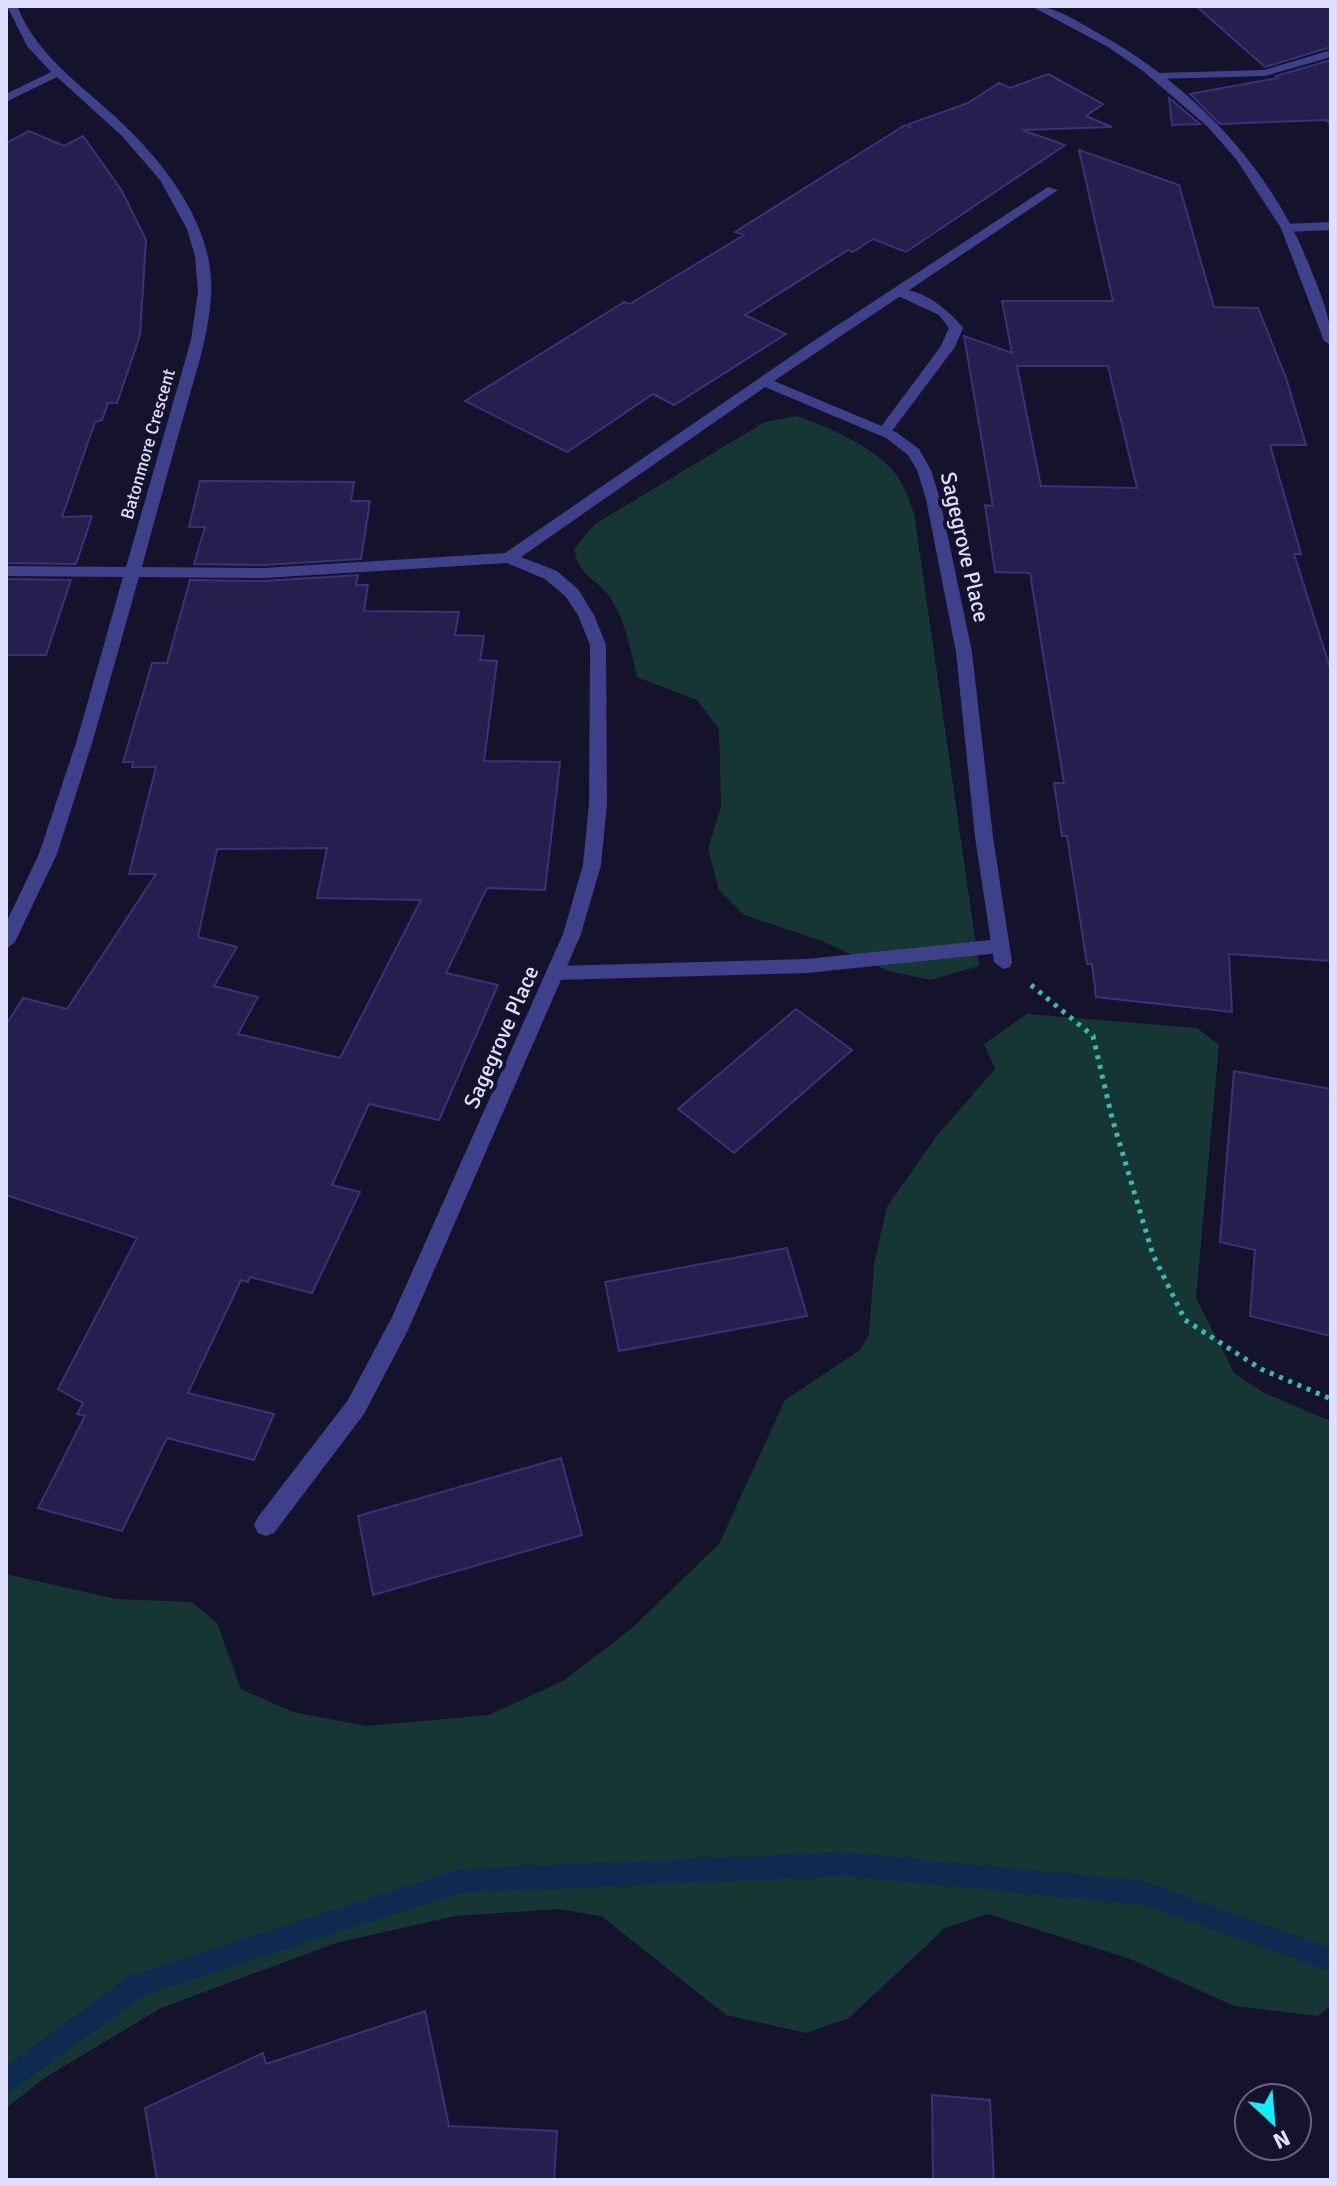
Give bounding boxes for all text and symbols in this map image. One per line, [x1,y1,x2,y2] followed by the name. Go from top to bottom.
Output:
[116,366,180,522] street label: Batonmore Crescent
[935,469,995,625] street label: Sagegrove Place
[457,961,545,1113] street label: Sagegrove Place
[1233,2082,1313,2162] north arrow
[1269,2124,1294,2155] text: N

